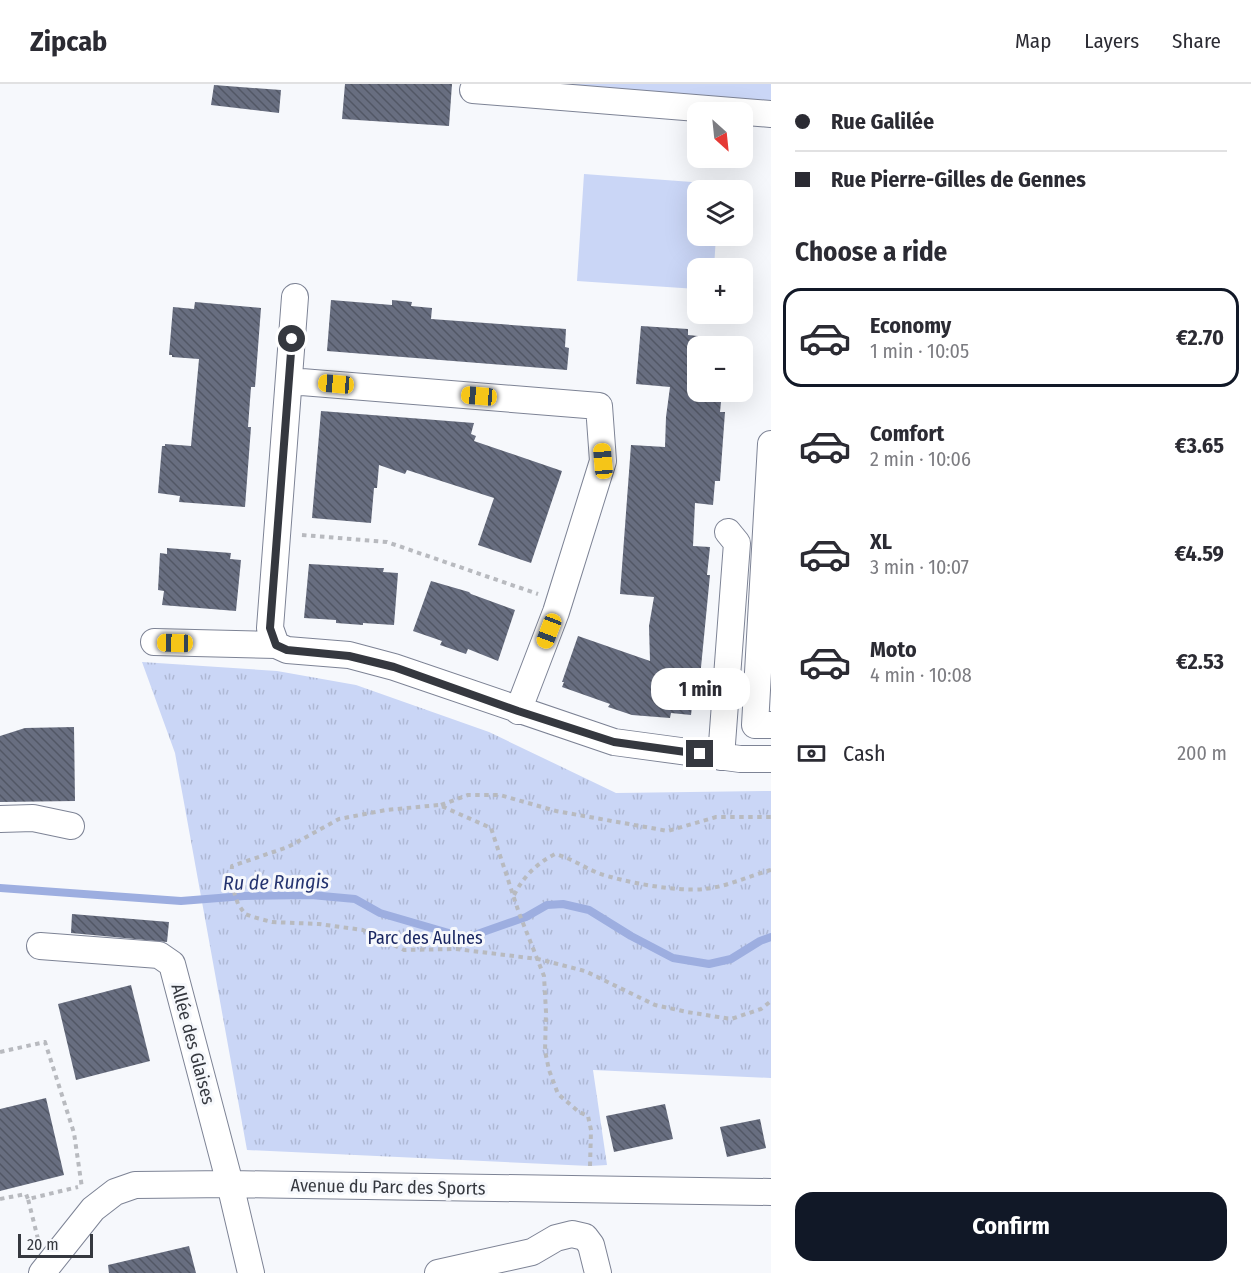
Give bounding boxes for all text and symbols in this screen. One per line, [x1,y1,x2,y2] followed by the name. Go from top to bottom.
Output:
[30,25,107,58] text: Zipcab
[1015,28,1051,54] text: Map
[1084,28,1139,54] text: Layers
[1172,28,1221,54] text: Share
[687,102,753,168] north arrow
[687,102,753,402] map controls
[831,108,934,135] text: Rue Galilée
[831,166,1086,193] text: Rue Pierre-Gilles de Gennes
[687,180,753,246] button: layers
[795,236,947,268] text: Choose a ride
[687,258,753,324] button: +
[798,311,852,365] icon: car
[870,312,951,339] text: Economy
[1176,324,1224,351] text: €2.70
[278,325,305,352] route start
[687,336,753,402] button: −
[870,339,969,363] text: 1 min · 10:05
[317,373,355,395] car
[460,385,498,407] car
[798,419,852,473] icon: car
[870,420,944,447] text: Comfort
[1175,432,1224,459] text: €3.65
[592,442,614,480] car
[870,447,971,471] text: 2 min · 10:06
[798,527,852,581] icon: car
[870,528,892,555] text: XL
[1174,540,1224,567] text: €4.59
[870,555,969,579] text: 3 min · 10:07
[534,611,564,651] car
[157,634,193,652] car
[798,635,852,689] icon: car
[870,636,917,663] text: Moto
[1176,648,1224,675] text: €2.53
[870,663,972,687] text: 4 min · 10:08
[650,667,750,709] callout: 1 min
[679,677,722,701] text: 1 min
[795,737,828,770] icon: cash
[686,740,713,767] route end
[843,740,886,767] text: Cash
[1177,741,1227,765] text: 200 m
[223,869,330,895] water label: Ru de Rungis
[367,927,483,949] park label: Parc des Aulnes
[166,981,220,1107] street label: Allée des Glaises
[290,1174,486,1200] street label: Avenue du Parc des Sports
[795,1192,1227,1261] button: Confirm
[18,1231,93,1258] scale bar
[27,1235,58,1254] text: 20 m

